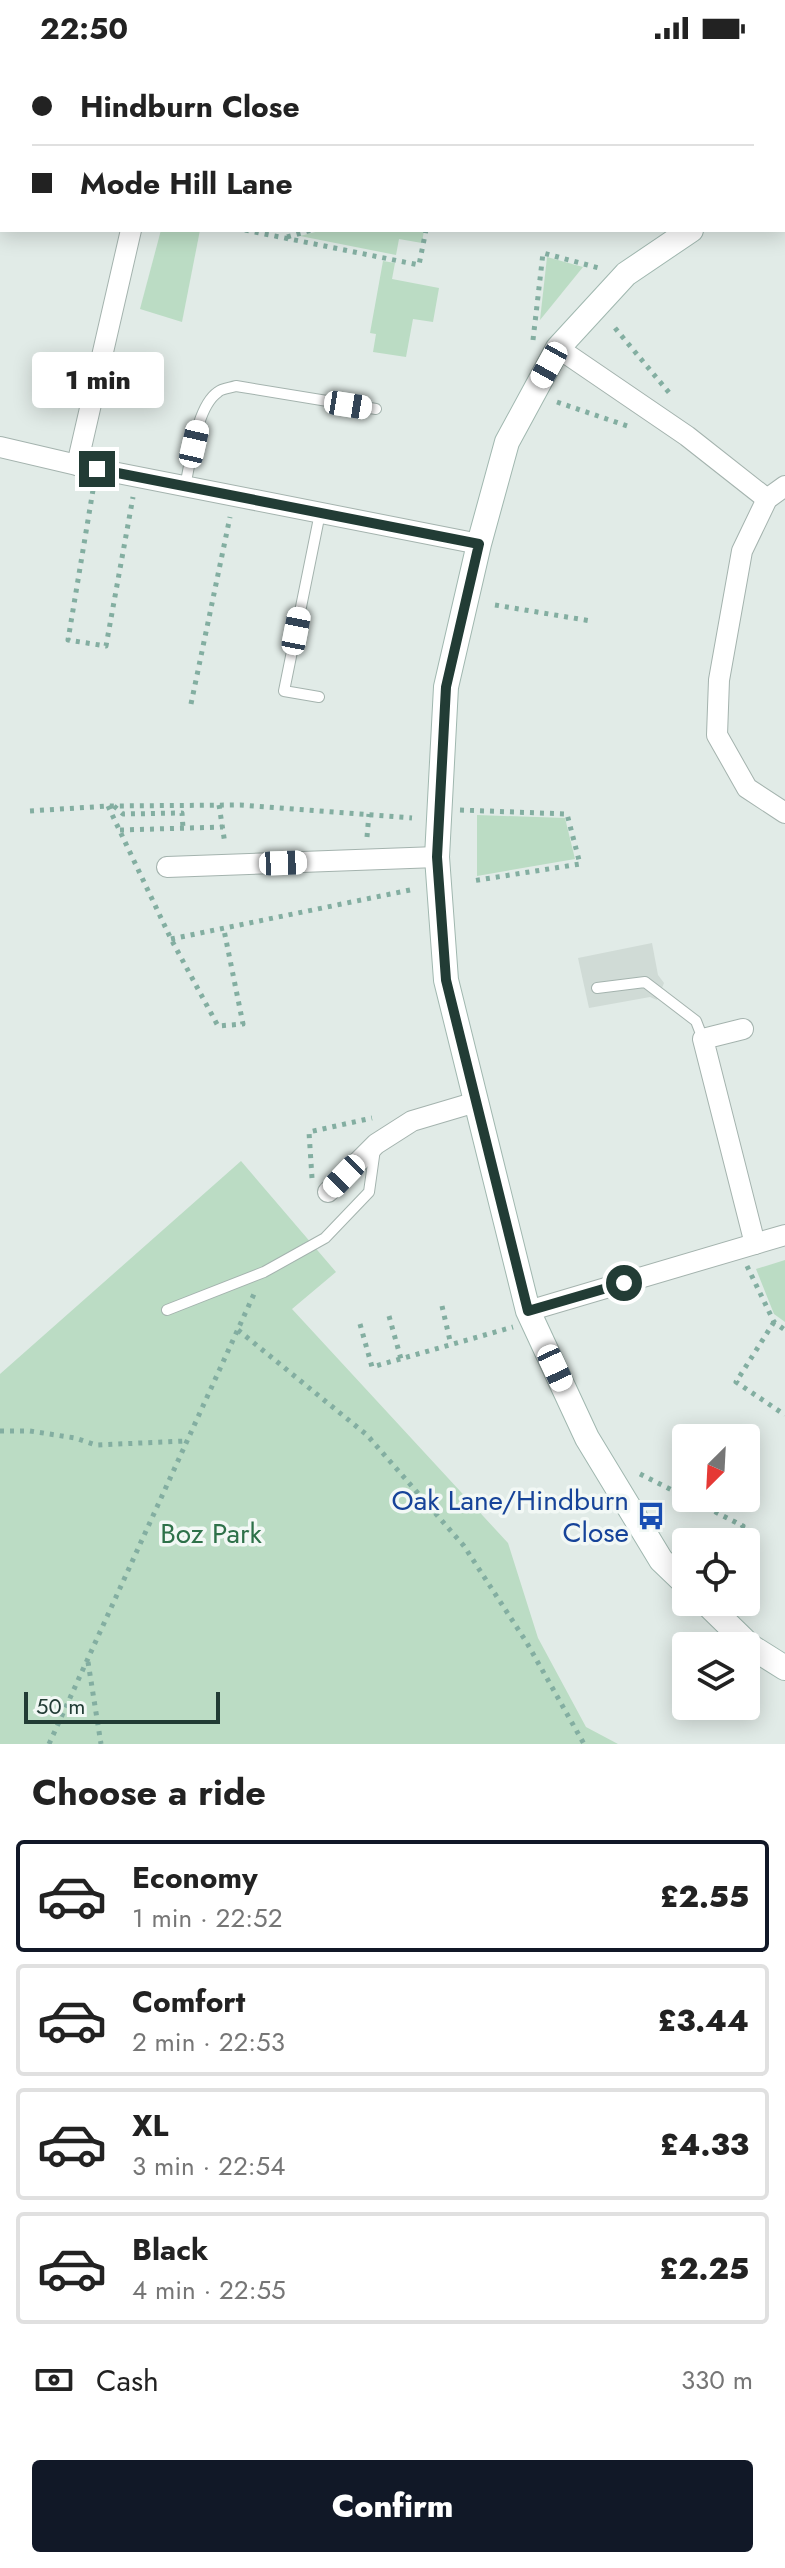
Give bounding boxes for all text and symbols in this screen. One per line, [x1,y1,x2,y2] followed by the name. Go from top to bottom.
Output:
[40,7,128,50] text: 22:50
[80,85,300,128] text: Hindburn Close
[80,162,293,205] text: Mode Hill Lane
[527,338,571,392] car
[31,353,163,409] callout: 1 min
[65,361,131,399] text: 1 min
[322,389,374,421] car
[177,418,211,470] car
[79,451,115,487] route end
[280,605,312,657] car
[259,850,307,876] car
[319,1150,369,1202] car
[606,1265,642,1301] route start
[534,1341,576,1395] car
[672,1424,760,1512] north arrow
[672,1424,760,1720] map controls
[392,1480,629,1553] place label: Oak Lane/Hindburn Close
[636,1501,666,1531] bus stop icon: Oak Lane/Hindburn Close
[160,1513,263,1554] park label: Boz Park
[672,1528,760,1616] button: locate
[672,1632,760,1720] button: layers
[24,1688,220,1724] scale bar
[36,1690,85,1722] text: 50 m
[32,1766,266,1818] text: Choose a ride
[132,1856,258,1899] text: Economy
[36,1860,108,1932] icon: car
[660,1875,749,1918] text: £2.55
[132,1899,282,1937] text: 1 min · 22:52
[132,1980,245,2023] text: Comfort
[36,1984,108,2056] icon: car
[658,1999,749,2042] text: £3.44
[132,2023,285,2061] text: 2 min · 22:53
[132,2104,168,2147] text: XL
[36,2108,108,2180] icon: car
[660,2123,749,2166] text: £4.33
[132,2147,285,2185] text: 3 min · 22:54
[132,2228,208,2271] text: Black
[36,2232,108,2304] icon: car
[660,2247,749,2290] text: £2.25
[132,2271,286,2309] text: 4 min · 22:55
[32,2358,76,2402] icon: cash
[96,2359,159,2402] text: Cash
[681,2361,753,2399] text: 330 m
[32,2460,753,2552] button: Confirm

